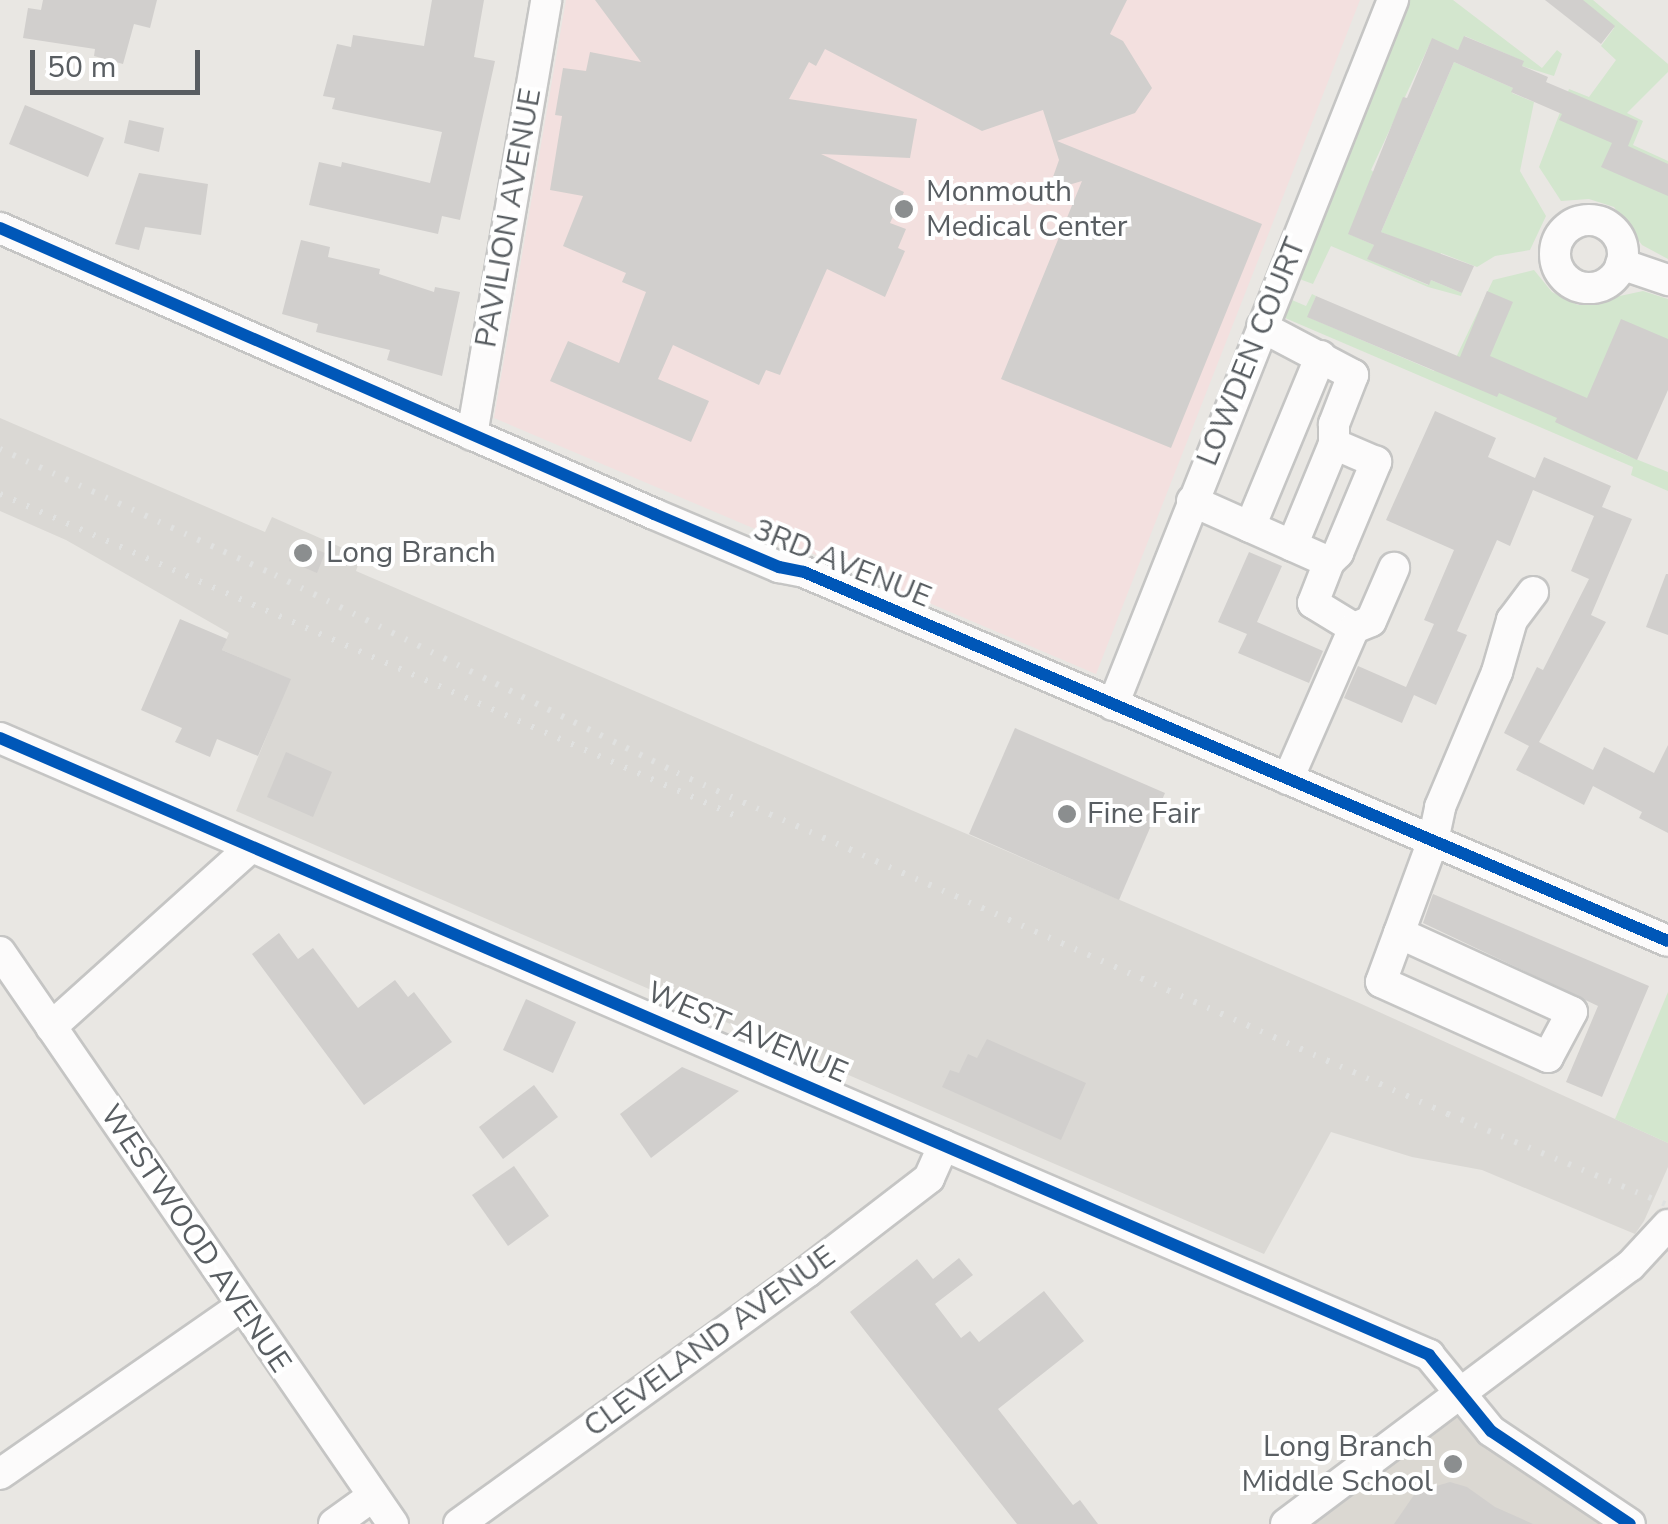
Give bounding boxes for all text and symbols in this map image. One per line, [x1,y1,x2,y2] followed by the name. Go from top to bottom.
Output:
[35,30,205,92] scale bar
[47,47,116,88] text: 50 m
[469,86,549,350] street label: PAVILION AVENUE
[926,174,1128,244] place label: Monmouth Medical Center
[891,196,917,222] marker: Monmouth Medical Center
[1190,233,1314,471] street label: LOWDEN COURT
[748,512,936,616] street label: 3RD AVENUE
[326,535,496,571] place label: Long Branch
[290,540,316,566] marker: Long Branch
[1087,796,1201,832] place label: Fine Fair
[1056,803,1078,825] marker: Fine Fair
[642,975,852,1091] street label: WEST AVENUE
[92,1098,298,1380] street label: WESTWOOD AVENUE
[577,1239,843,1445] street label: CLEVELAND AVENUE
[1241,1429,1433,1500] place label: Long Branch Middle School
[1442,1453,1464,1475] marker: Long Branch Middle School

